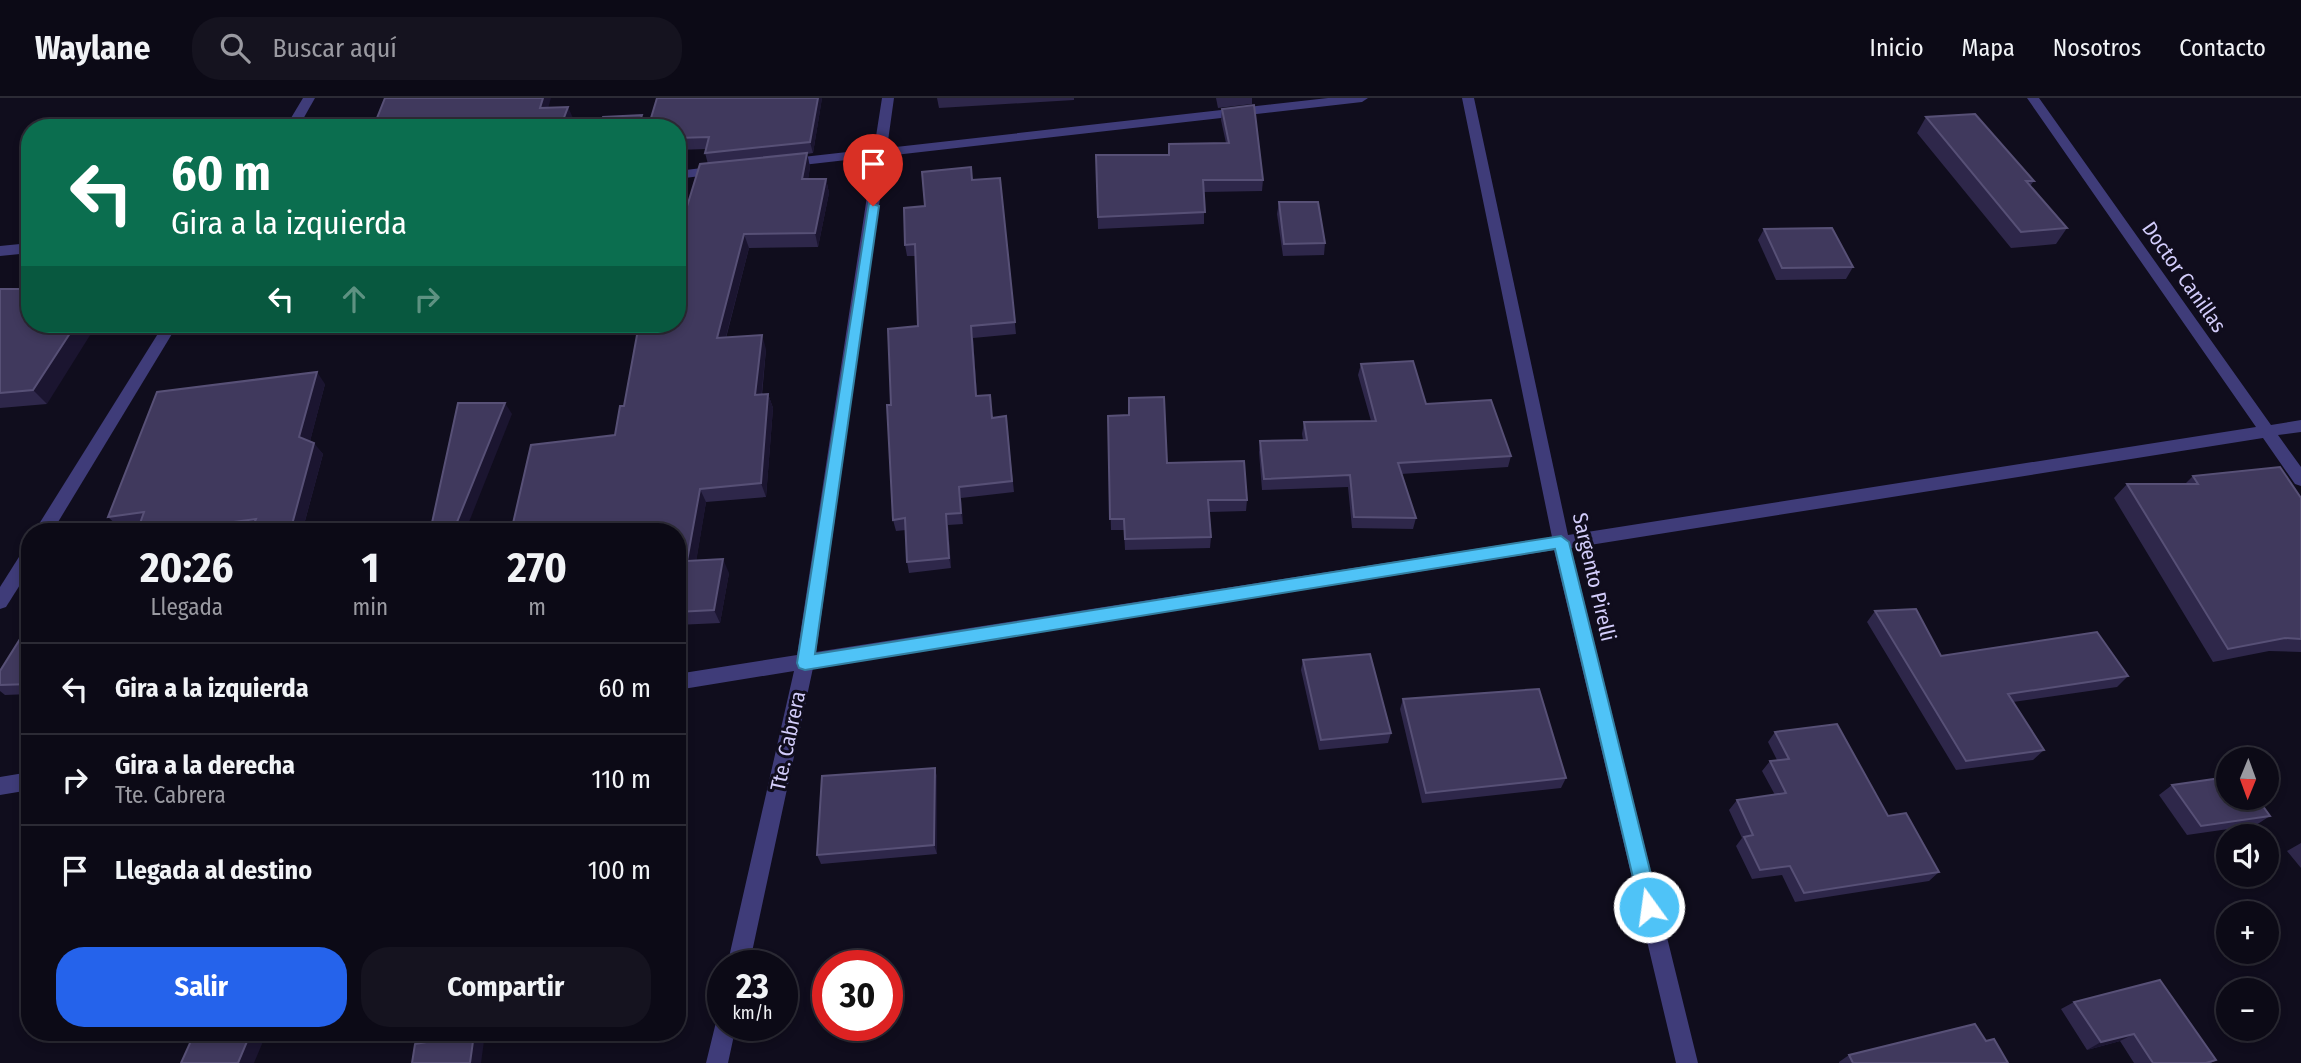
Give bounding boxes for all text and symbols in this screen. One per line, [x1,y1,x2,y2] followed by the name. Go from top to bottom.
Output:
[192,17,682,80] search box
[35,28,150,68] text: Waylane
[216,29,254,67] icon: search
[272,33,397,64] text: Buscar aquí
[1870,34,1924,62] text: Inicio
[1962,34,2015,62] text: Mapa
[2053,34,2141,62] text: Nosotros
[2179,34,2266,62] text: Contacto
[843,134,903,206] pin
[171,144,271,203] text: 60 m
[854,145,892,183] icon: arrive
[56,147,147,238] icon: left
[171,204,407,242] text: Gira a la izquierda
[2136,217,2232,337] street label: Doctor Canillas
[262,280,300,318] icon: left
[335,280,373,318] icon: ahead
[408,280,446,318] icon: right
[1567,510,1621,644] street label: Sargento Pirelli
[140,543,233,593] text: 20:26
[361,543,379,593] text: 1
[507,543,567,593] text: 270
[151,593,223,621] text: Llegada
[353,593,388,621] text: min
[528,593,546,621] text: m
[56,670,94,708] icon: left
[115,673,309,704] text: Gira a la izquierda
[598,673,651,704] text: 60 m
[765,689,811,793] street label: Tte. Cabrera
[2216,747,2278,810] north arrow
[2216,747,2279,1041] map controls
[115,750,295,781] text: Gira a la derecha
[56,761,94,799] icon: right
[591,764,651,795] text: 110 m
[115,781,226,809] text: Tte. Cabrera
[2216,824,2279,887] button: sound
[56,852,94,890] icon: arrive
[115,855,312,886] text: Llegada al destino
[588,855,651,886] text: 100 m
[1612,870,1686,944] position arrow
[2216,901,2279,964] button: +
[56,947,347,1027] button: Salir
[361,947,651,1027] button: Compartir
[812,950,903,1041] speed limit sign: 30
[736,965,769,1007] text: 23
[2216,978,2279,1041] button: −
[732,1002,773,1024] text: km/h

